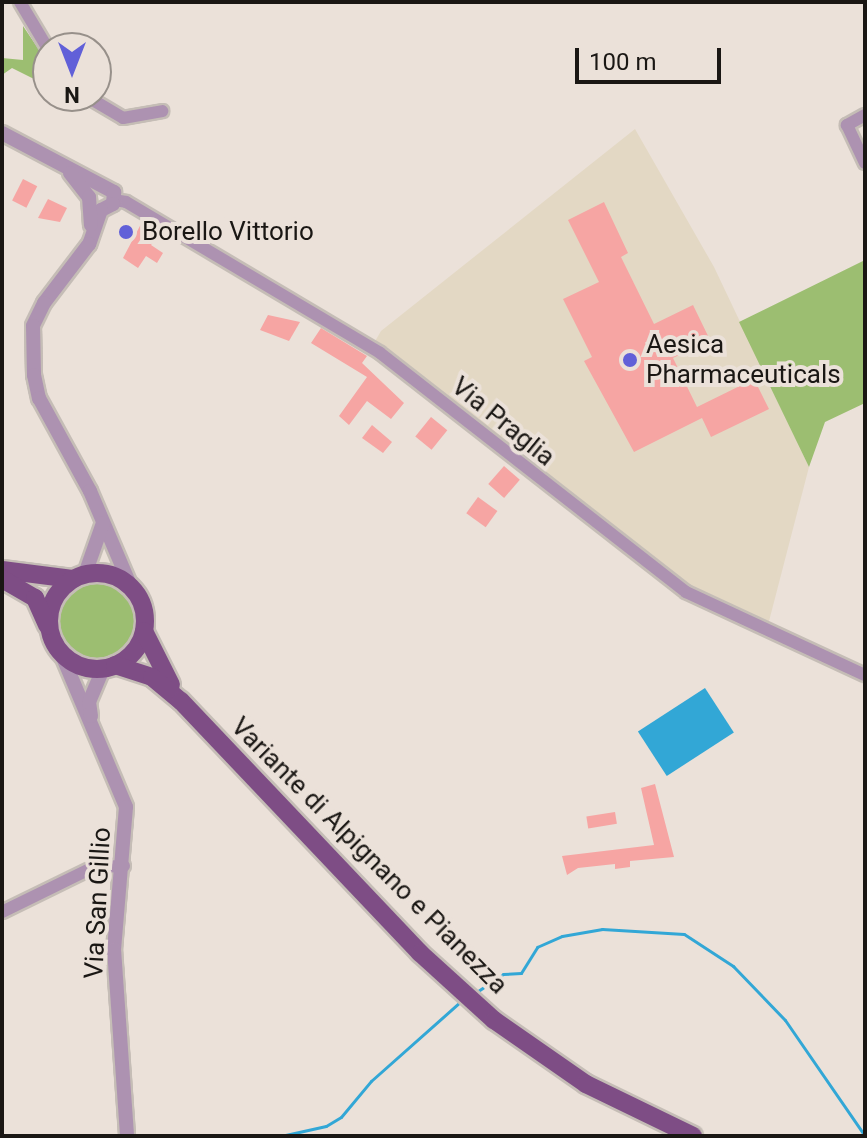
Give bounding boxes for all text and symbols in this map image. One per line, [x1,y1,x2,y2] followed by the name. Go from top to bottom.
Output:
[32,32,112,112] north arrow
[579,32,725,82] scale bar
[589,48,656,76] text: 100 m
[64,82,80,107] text: N
[142,216,314,248] place label: Borello Vittorio
[117,223,135,241] marker: Borello Vittorio
[646,329,841,390] place label: Aesica Pharmaceuticals
[621,351,639,369] marker: Aesica Pharmaceuticals
[445,371,561,473] street label: Via Praglia
[224,711,514,1001] street label: Variante di Alpignano e Pianezza
[78,826,118,980] street label: Via San Gillio

